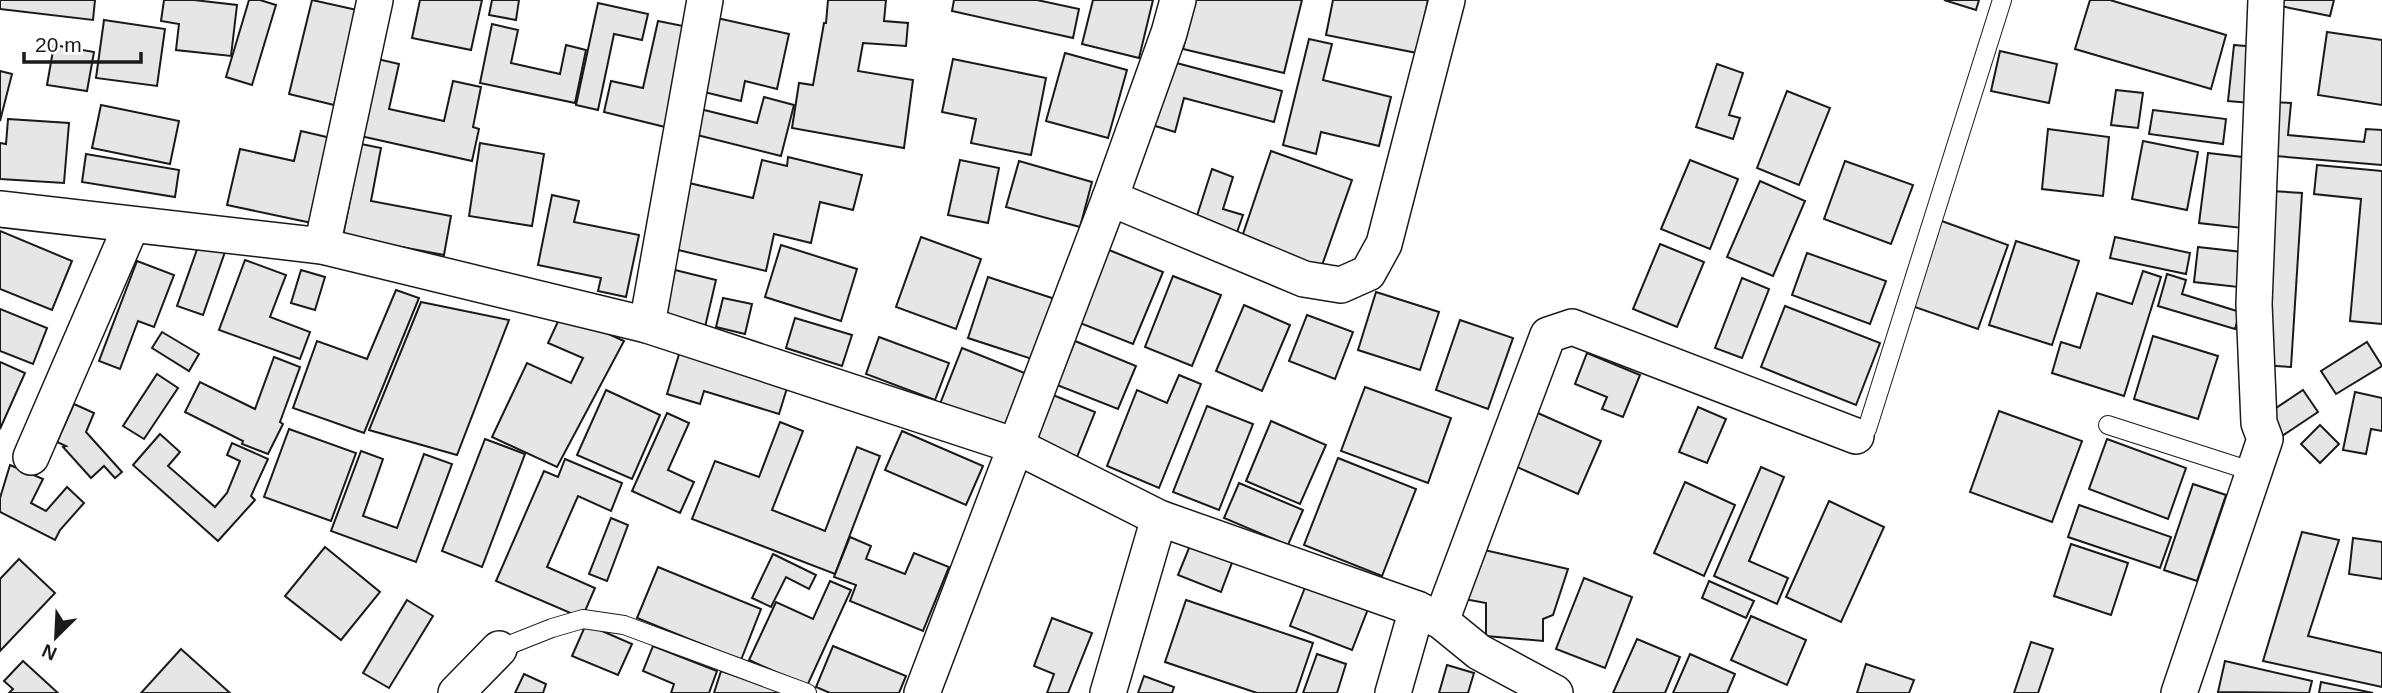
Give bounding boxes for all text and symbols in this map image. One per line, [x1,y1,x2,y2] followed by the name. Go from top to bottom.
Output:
[24,21,142,65] scale bar
[35,33,82,56] text: 20 m
[21,602,91,672] north arrow
[39,640,60,664] text: N

